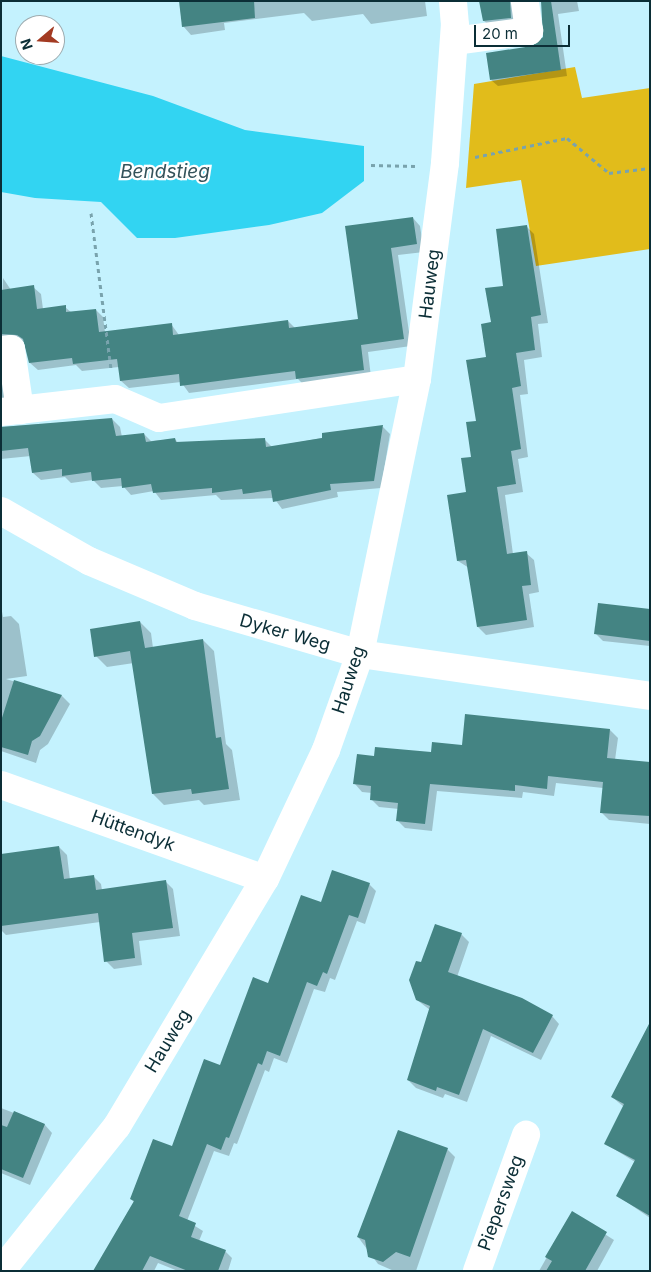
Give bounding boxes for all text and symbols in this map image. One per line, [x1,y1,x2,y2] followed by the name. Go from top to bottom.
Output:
[15,15,65,65] north arrow
[476,15,572,47] scale bar
[482,24,518,43] text: 20 m
[16,37,36,52] text: N
[120,161,210,183] water label: Bendstieg
[415,248,445,320] street label: Hauweg
[237,610,333,656] street label: Dyker Weg
[328,643,370,717] street label: Hauweg
[88,806,178,856] street label: Hüttendyk
[141,1005,195,1077] street label: Hauweg
[474,1152,528,1254] street label: Piepersweg

